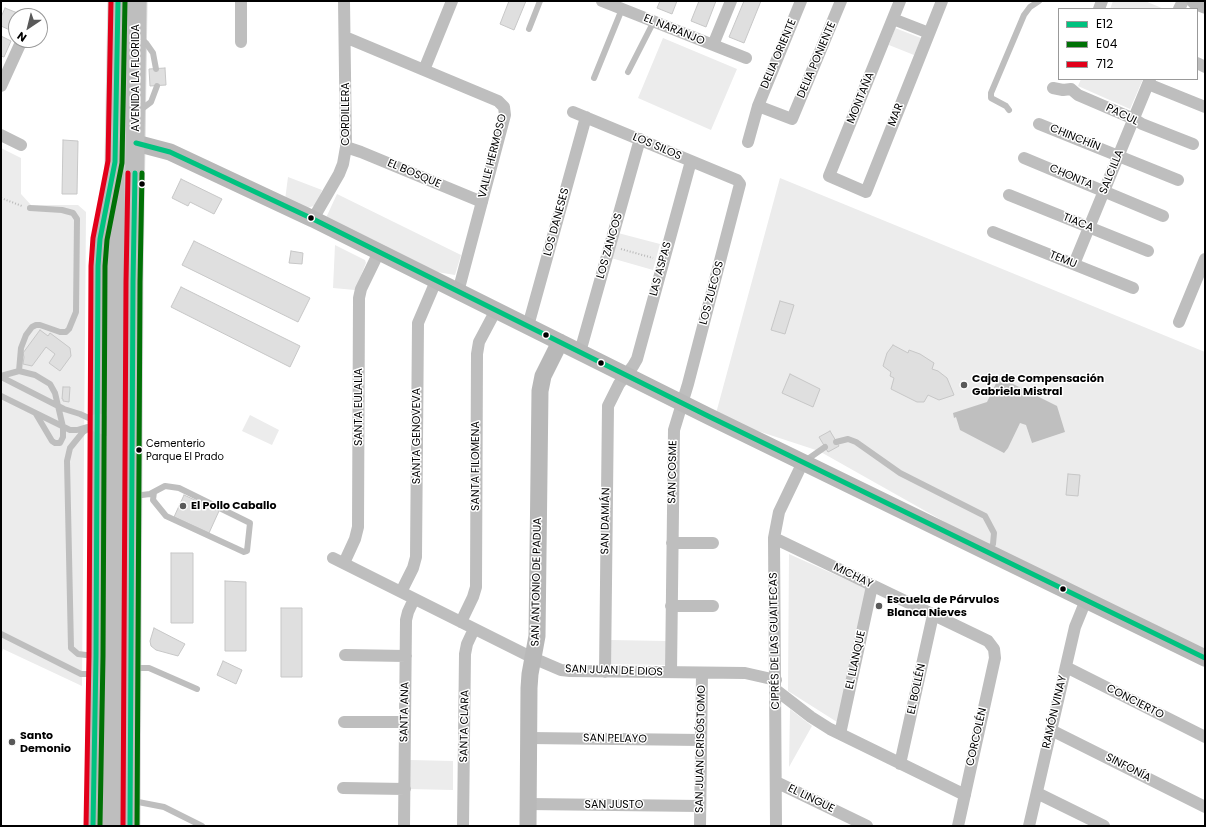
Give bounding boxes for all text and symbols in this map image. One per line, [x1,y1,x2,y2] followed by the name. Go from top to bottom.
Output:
[8,8,48,48] north arrow
[1058,8,1198,80] legend
[641,12,707,48] street label: EL NARANJO
[1096,15,1113,32] text: E12
[758,17,800,91] street label: DELIA ORIENTE
[795,20,839,100] street label: DELIA PONIENTE
[129,24,143,132] street label: AVENIDA LA FLORIDA
[14,28,30,46] text: N
[1096,35,1117,52] text: E04
[1096,55,1113,72] text: 712
[845,70,877,126] street label: MONTAÑA
[339,82,353,146] street label: CORDILLERA
[885,102,907,128] street label: MAR
[1104,102,1140,128] street label: PACUL
[476,113,510,199] street label: VALLE HERMOSO
[1048,122,1102,154] street label: CHINCHÍN
[631,131,683,163] street label: LOS SILOS
[1097,148,1127,196] street label: SALCILLA
[385,157,443,191] street label: EL BOSQUE
[1047,162,1095,192] street label: CHONTA
[137,179,147,189] unlabelled marker
[542,187,572,257] street label: LOS DANESES
[1061,211,1095,235] street label: TIACA
[594,212,626,280] street label: LOS ZANCOS
[306,213,316,223] unlabelled marker
[647,240,675,298] street label: LAS ASPAS
[1047,249,1079,271] street label: TEMU
[697,260,727,326] street label: LOS ZUECOS
[541,330,551,340] unlabelled marker
[596,358,606,368] unlabelled marker
[352,368,366,446] street label: SANTA EULALIA
[972,372,1104,398] place label: Caja de Compensación Gabriela Mistral
[959,380,969,390] marker: Caja de Compensación Gabriela Mistral
[410,388,424,484] street label: SANTA GENOVEVA
[469,421,483,511] street label: SANTA FILOMENA
[146,438,224,462] place label: Cementerio Parque El Prado
[666,440,680,504] street label: SAN COSME
[134,445,144,455] marker: Cementerio Parque El Prado
[599,487,613,555] street label: SAN DAMIÁN
[191,499,277,513] place label: El Pollo Caballo
[178,501,188,511] marker: El Pollo Caballo
[529,517,545,647] street label: SAN ANTONIO DE PADUA
[831,561,875,591] street label: MICHAY
[767,572,783,710] street label: CIPRÉS DE LAS GUAITECAS
[1058,584,1068,594] unlabelled marker
[887,593,999,619] place label: Escuela de Párvulos Blanca Nieves
[874,601,884,611] marker: Escuela de Párvulos Blanca Nieves
[843,629,869,691] street label: EL LLANQUE
[905,662,929,716] street label: EL BOLLÉN
[565,663,663,679] street label: SAN JUAN DE DIOS
[1040,674,1070,750] street label: RAMÓN VINAY
[398,682,412,742] street label: SANTA ANA
[1104,682,1166,722] street label: CONCIERTO
[693,685,709,813] street label: SAN JUAN CRISÓSTOMO
[458,690,472,762] street label: SANTA CLARA
[964,707,990,767] street label: CORCOLÉN
[20,729,71,755] place label: Santo Demonio
[583,732,647,746] street label: SAN PELAYO
[7,737,17,747] marker: Santo Demonio
[1103,751,1153,785] street label: SINFONÍA
[786,782,836,816] street label: EL LINGUE
[585,798,643,812] street label: SAN JUSTO

